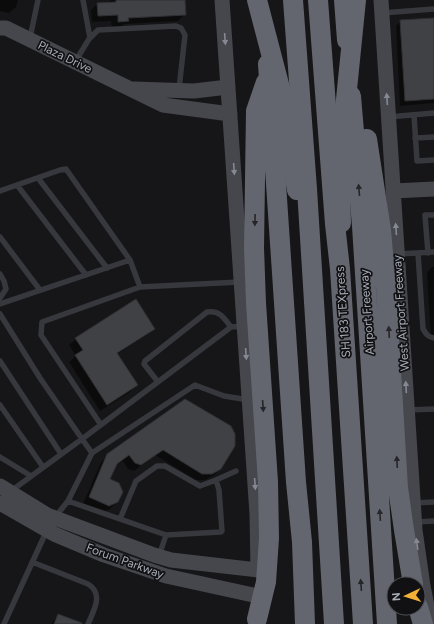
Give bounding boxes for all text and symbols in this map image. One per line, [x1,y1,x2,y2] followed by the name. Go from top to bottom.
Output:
[222,33,229,45] one-way arrow
[36,38,95,76] street label: Plaza Drive
[384,92,390,105] one-way arrow
[230,163,237,175] one-way arrow
[356,184,363,196] one-way arrow
[251,214,258,226] one-way arrow
[392,223,399,235] one-way arrow
[390,254,412,371] street label: West Airport Freeway
[333,266,353,358] street label: SH 183 TEXpress
[357,268,377,355] street label: Airport Freeway
[386,325,392,338] one-way arrow
[243,348,250,360] one-way arrow
[403,381,410,393] one-way arrow
[260,400,267,412] one-way arrow
[393,456,400,468] one-way arrow
[252,478,258,491] one-way arrow
[377,508,383,521] one-way arrow
[414,538,420,550] one-way arrow
[84,540,166,582] street label: Forum Parkway
[386,576,426,616] north arrow
[357,579,364,591] one-way arrow
[390,592,403,601] text: N

